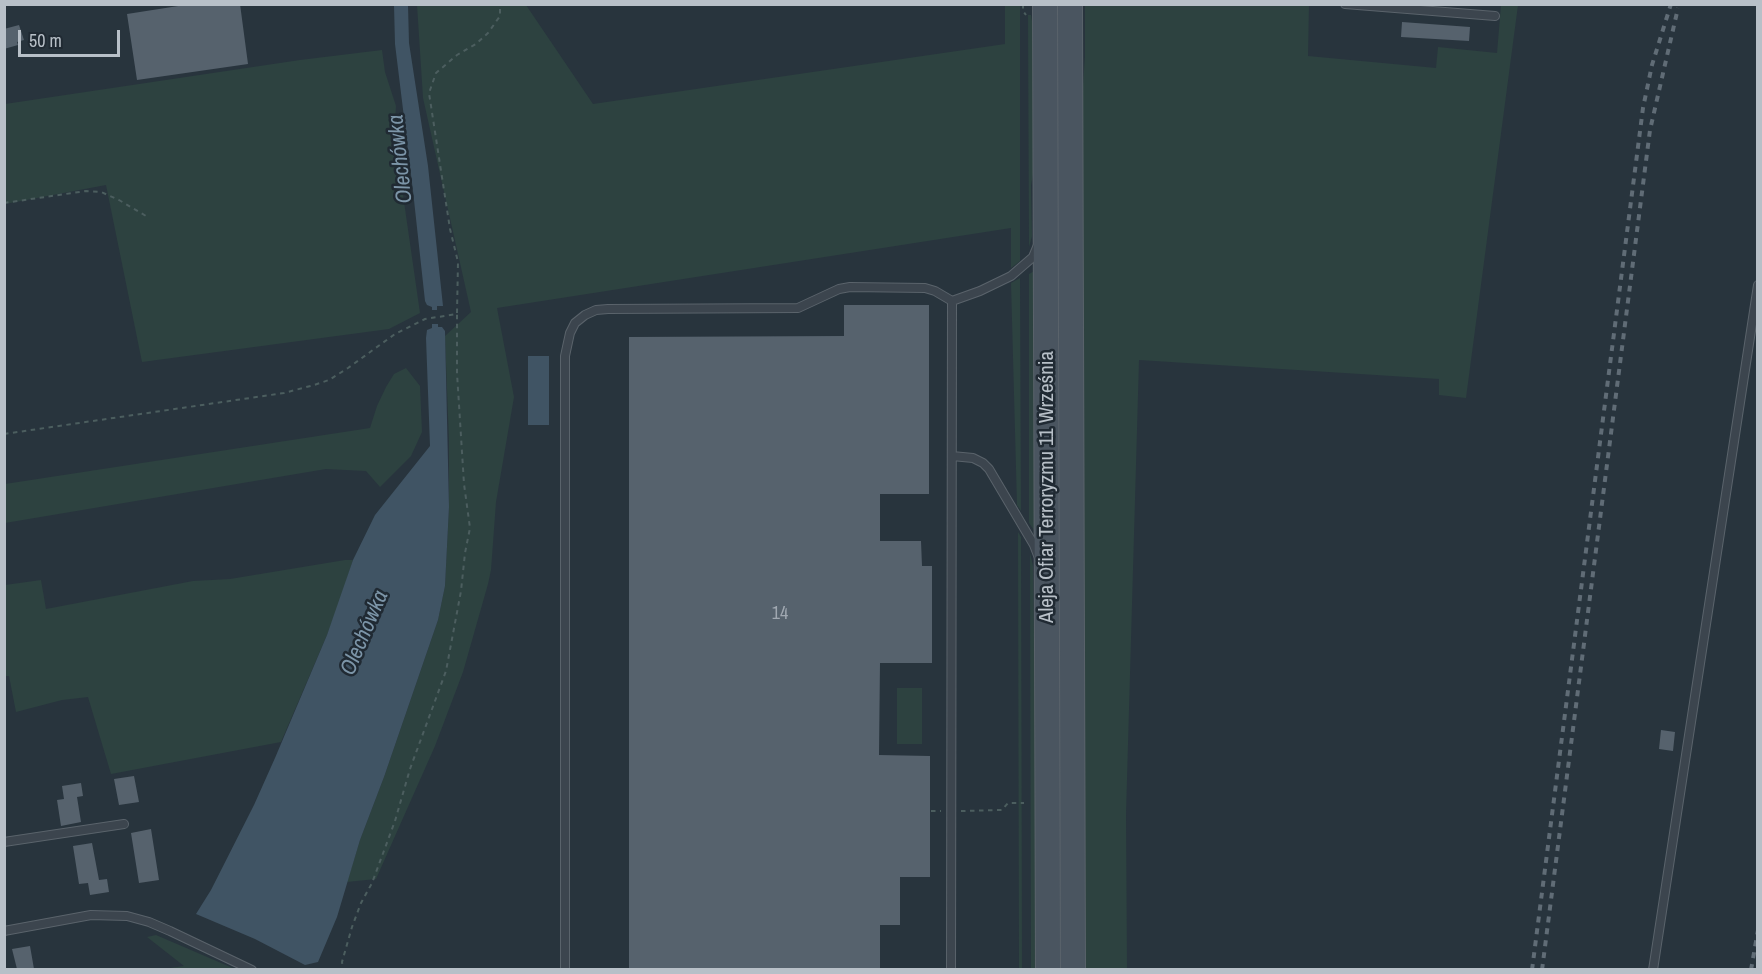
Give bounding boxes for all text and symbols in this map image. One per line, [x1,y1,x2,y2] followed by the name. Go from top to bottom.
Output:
[21,18,123,56] scale bar
[29,28,62,53] text: 50 m
[383,113,419,205] water label: Olechówka
[1034,351,1060,623] street label: Aleja Ofiar Terroryzmu 11 Września
[335,587,395,679] water label: Olechówka
[772,603,788,625] house number: 14

